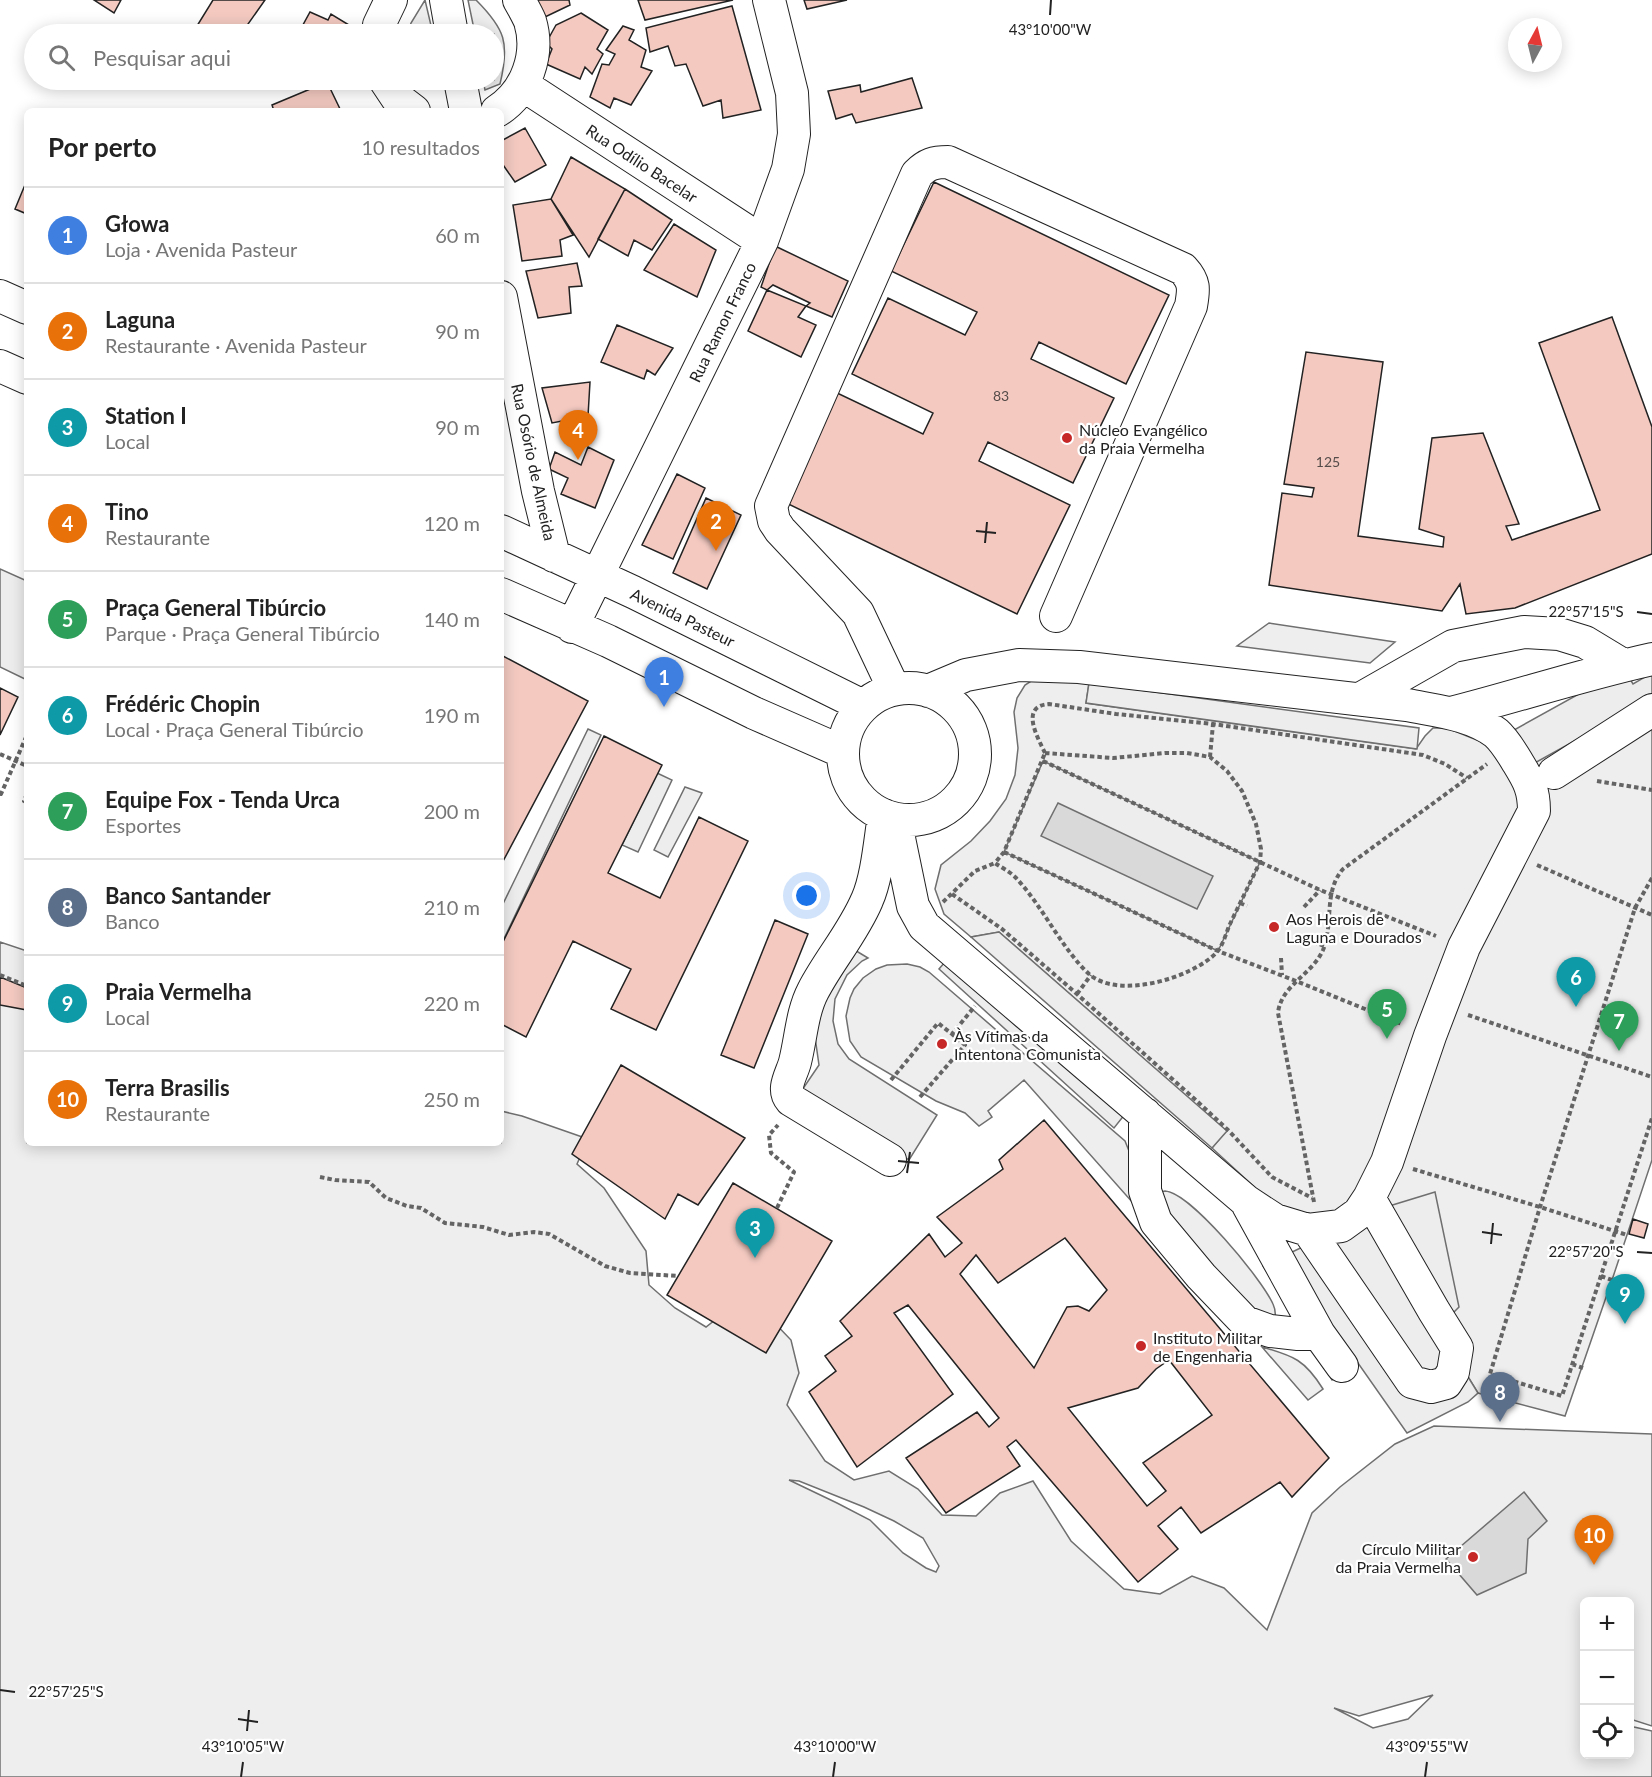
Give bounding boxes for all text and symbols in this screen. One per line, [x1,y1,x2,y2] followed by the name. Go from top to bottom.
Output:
[1508,18,1562,72] north arrow
[1009,20,1092,38] text: 43°10'00"W
[24,24,504,90] search box
[45,41,78,74] icon: search
[93,44,231,71] text: Pesquisar aqui
[583,120,701,206] street label: Rua Odílio Bacelar
[48,131,157,163] text: Por perto
[361,135,480,159] text: 10 resultados
[105,210,169,237] text: Głowa
[62,223,73,247] text: 1
[435,223,480,247] text: 60 m
[105,237,297,261] text: Loja · Avenida Pasteur
[685,259,759,385] street label: Rua Ramon Franco
[105,306,175,333] text: Laguna
[62,319,73,343] text: 2
[435,319,480,343] text: 90 m
[105,333,367,357] text: Restaurante · Avenida Pasteur
[508,382,560,542] street label: Rua Osório de Almeida
[993,387,1009,404] house number: 83
[105,402,187,429] text: Station I
[558,410,598,460] pin: 4
[62,415,73,439] text: 3
[435,415,480,439] text: 90 m
[1079,420,1208,457] place label: Núcleo Evangélico da Praia Vermelha
[105,429,150,453] text: Local
[1060,431,1074,445] marker: Núcleo Evangélico da Praia Vermelha
[1316,453,1340,470] house number: 125
[105,498,149,525] text: Tino
[696,502,736,551] pin: 2
[62,511,73,535] text: 4
[424,511,480,535] text: 120 m
[105,525,210,549] text: Restaurante
[628,584,738,651] street label: Avenida Pasteur
[105,594,326,621] text: Praça General Tibúrcio
[1548,602,1624,620] text: 22°57'15"S
[62,607,73,631] text: 5
[424,607,480,631] text: 140 m
[105,621,380,645] text: Parque · Praça General Tibúrcio
[644,658,684,707] pin: 1
[105,690,260,717] text: Frédéric Chopin
[62,703,73,727] text: 6
[424,703,480,727] text: 190 m
[105,717,364,741] text: Local · Praça General Tibúrcio
[105,786,340,813] text: Equipe Fox - Tenda Urca
[62,799,73,823] text: 7
[424,799,480,823] text: 200 m
[105,813,181,837] text: Esportes
[792,881,821,910] your location
[105,882,271,909] text: Banco Santander
[62,895,73,919] text: 8
[424,895,480,919] text: 210 m
[105,909,160,933] text: Banco
[1286,909,1422,946] place label: Aos Herois de Laguna e Dourados
[1267,920,1281,934] marker: Aos Herois de Laguna e Dourados
[1556,958,1596,1007] pin: 6
[105,978,252,1005] text: Praia Vermelha
[1368,990,1406,1039] pin: 5
[62,991,73,1015] text: 9
[424,991,480,1015] text: 220 m
[1600,1002,1638,1051] pin: 7
[105,1005,150,1029] text: Local
[954,1026,1101,1063] place label: Às Vítimas da Intentona Comunista
[935,1037,949,1051] marker: Às Vítimas da Intentona Comunista
[105,1074,230,1101] text: Terra Brasilis
[56,1087,79,1111] text: 10
[424,1087,480,1111] text: 250 m
[105,1101,210,1125] text: Restaurante
[736,1208,774,1258] pin: 3
[1548,1242,1624,1260] text: 22°57'20"S
[1606,1274,1644,1324] pin: 9
[1153,1328,1262,1365] place label: Instituto Militar de Engenharia
[1134,1339,1148,1353] marker: Instituto Militar de Engenharia
[1480,1372,1520,1422] pin: 8
[1574,1516,1614,1565] pin: 10
[1335,1539,1461,1576] place label: Círculo Militar da Praia Vermelha
[1466,1550,1480,1564] marker: Círculo Militar da Praia Vermelha
[1580,1597,1634,1759] map controls
[1580,1597,1634,1651] button: +
[1580,1651,1634,1705] button: −
[28,1682,104,1700] text: 22°57'25"S
[1580,1705,1634,1759] button: locate
[202,1737,285,1755] text: 43°10'05"W
[794,1737,877,1755] text: 43°10'00"W
[1386,1737,1469,1755] text: 43°09'55"W

